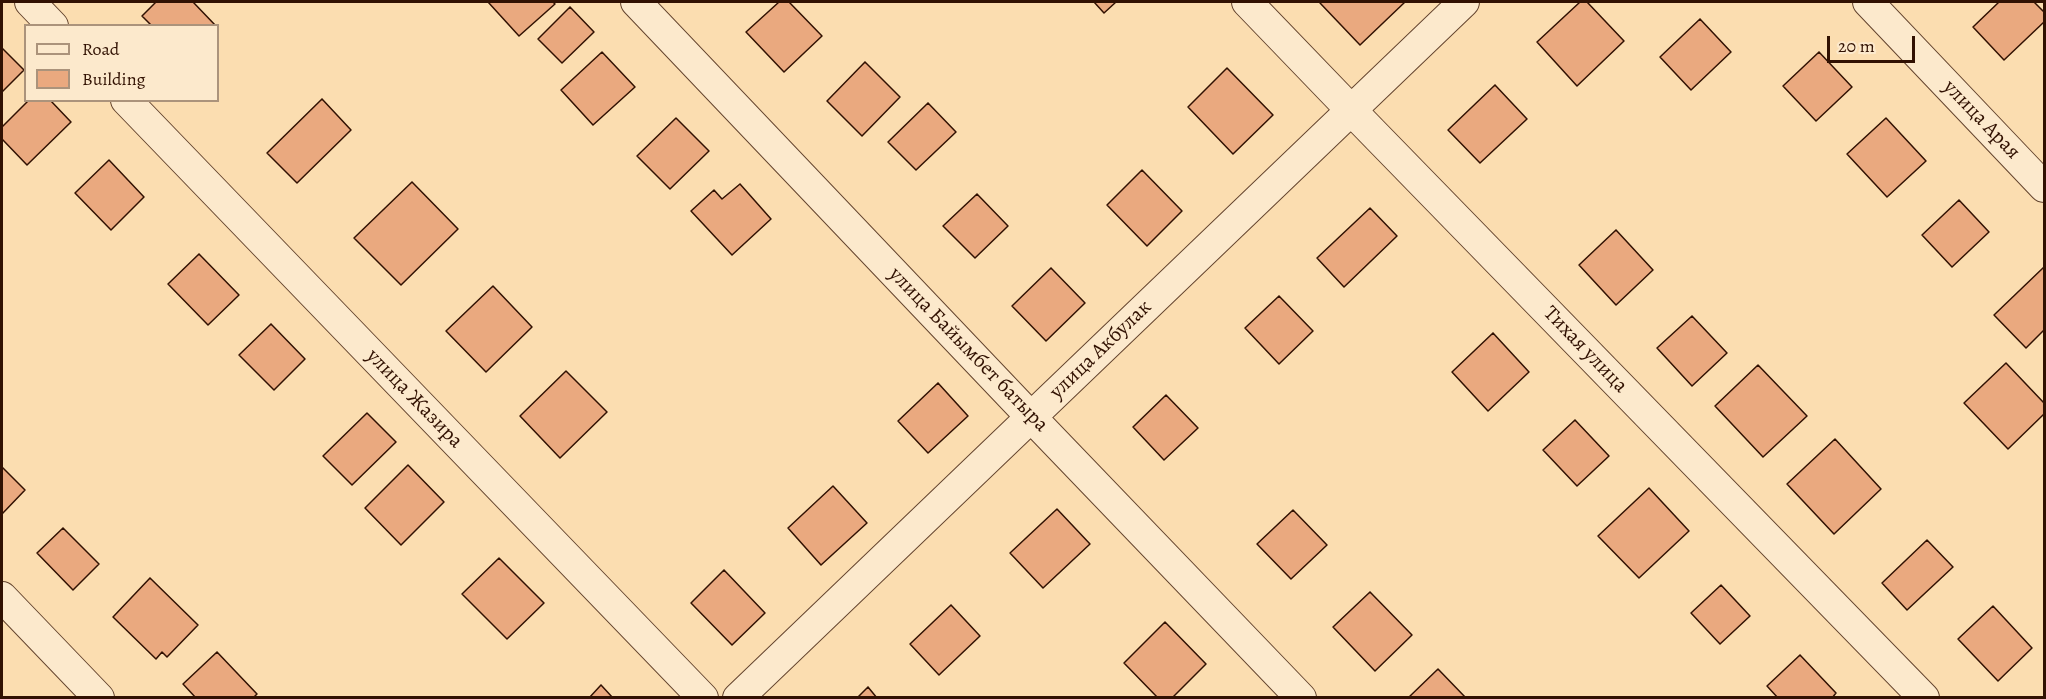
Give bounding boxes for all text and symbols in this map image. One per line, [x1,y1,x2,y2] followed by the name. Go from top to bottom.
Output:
[24,24,219,102] legend
[1830,24,1918,62] scale bar
[1838,34,1875,58] text: 20 m
[82,37,119,61] text: Road
[82,67,146,91] text: Building
[1937,75,2025,165] street label: улица Арая
[883,262,1053,438] street label: улица Байымбет батыра
[1045,295,1157,405] street label: улица Акбулак
[1538,301,1632,399] street label: Тихая улица
[360,344,468,454] street label: улица Жазира

